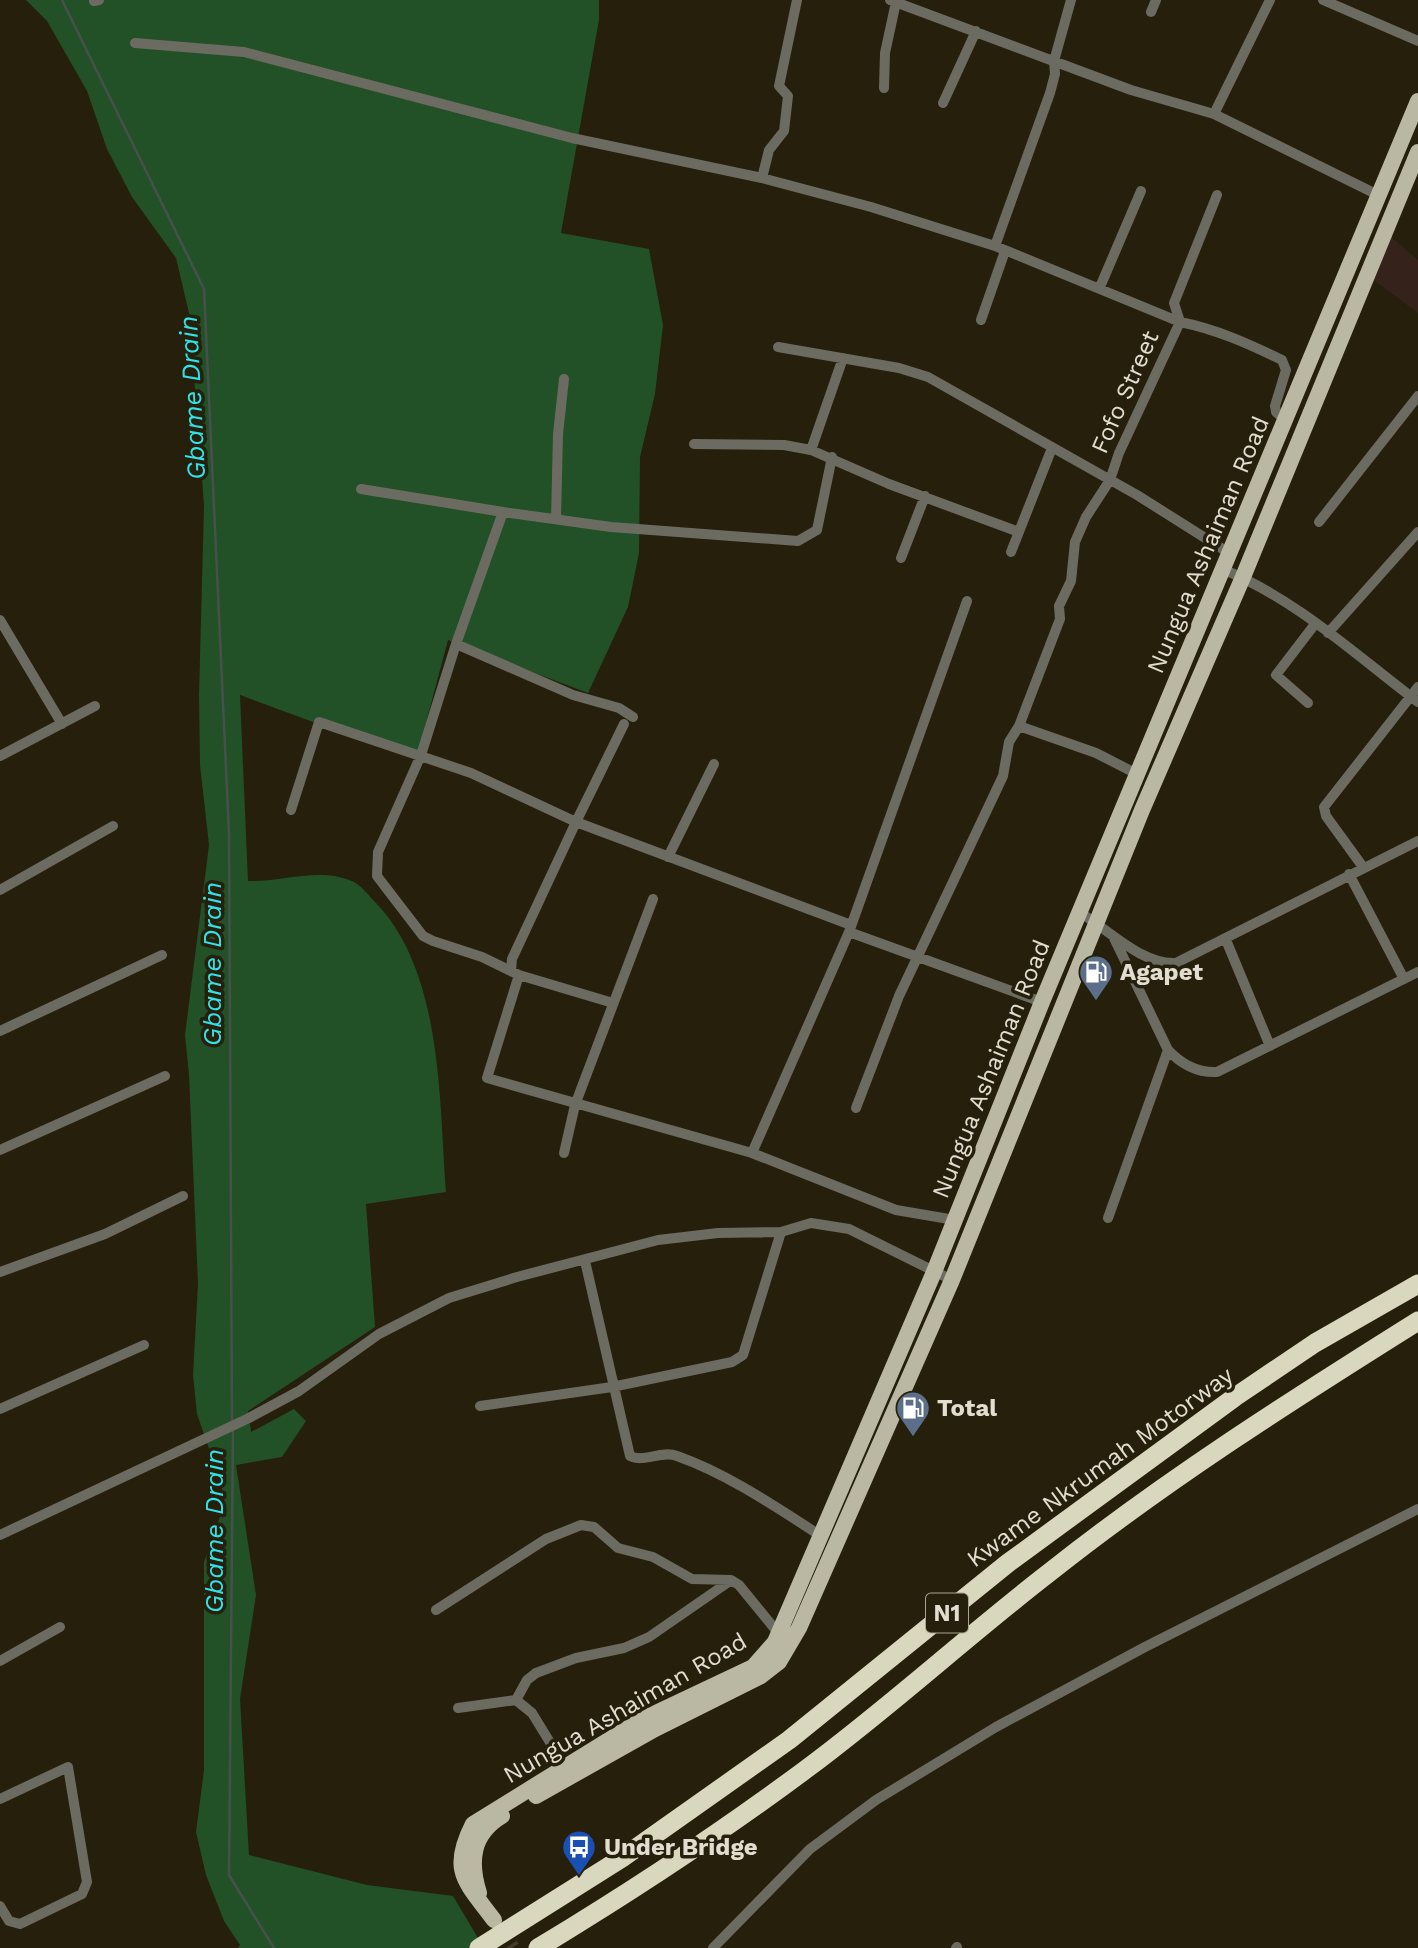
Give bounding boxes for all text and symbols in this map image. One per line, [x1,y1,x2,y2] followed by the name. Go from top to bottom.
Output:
[173,315,211,481] water label: Gbame Drain
[1085,326,1165,458] street label: Fofo Street
[1141,412,1275,678] street label: Nungua Ashaiman Road
[197,882,227,1046] water label: Gbame Drain
[926,936,1056,1202] street label: Nungua Ashaiman Road
[1077,953,1115,1002] fuel station icon: Agapet
[1120,958,1203,986] place label: Agapet
[961,1361,1239,1573] street label: Kwame Nkrumah Motorway
[894,1389,932,1438] fuel station icon: Total
[937,1394,997,1422] place label: Total
[199,1449,229,1613] water label: Gbame Drain
[926,1594,968,1632] road number: N1
[498,1627,752,1789] street label: Nungua Ashaiman Road
[560,1828,598,1877] bus stop icon: Under Bridge
[604,1833,758,1861] place label: Under Bridge

